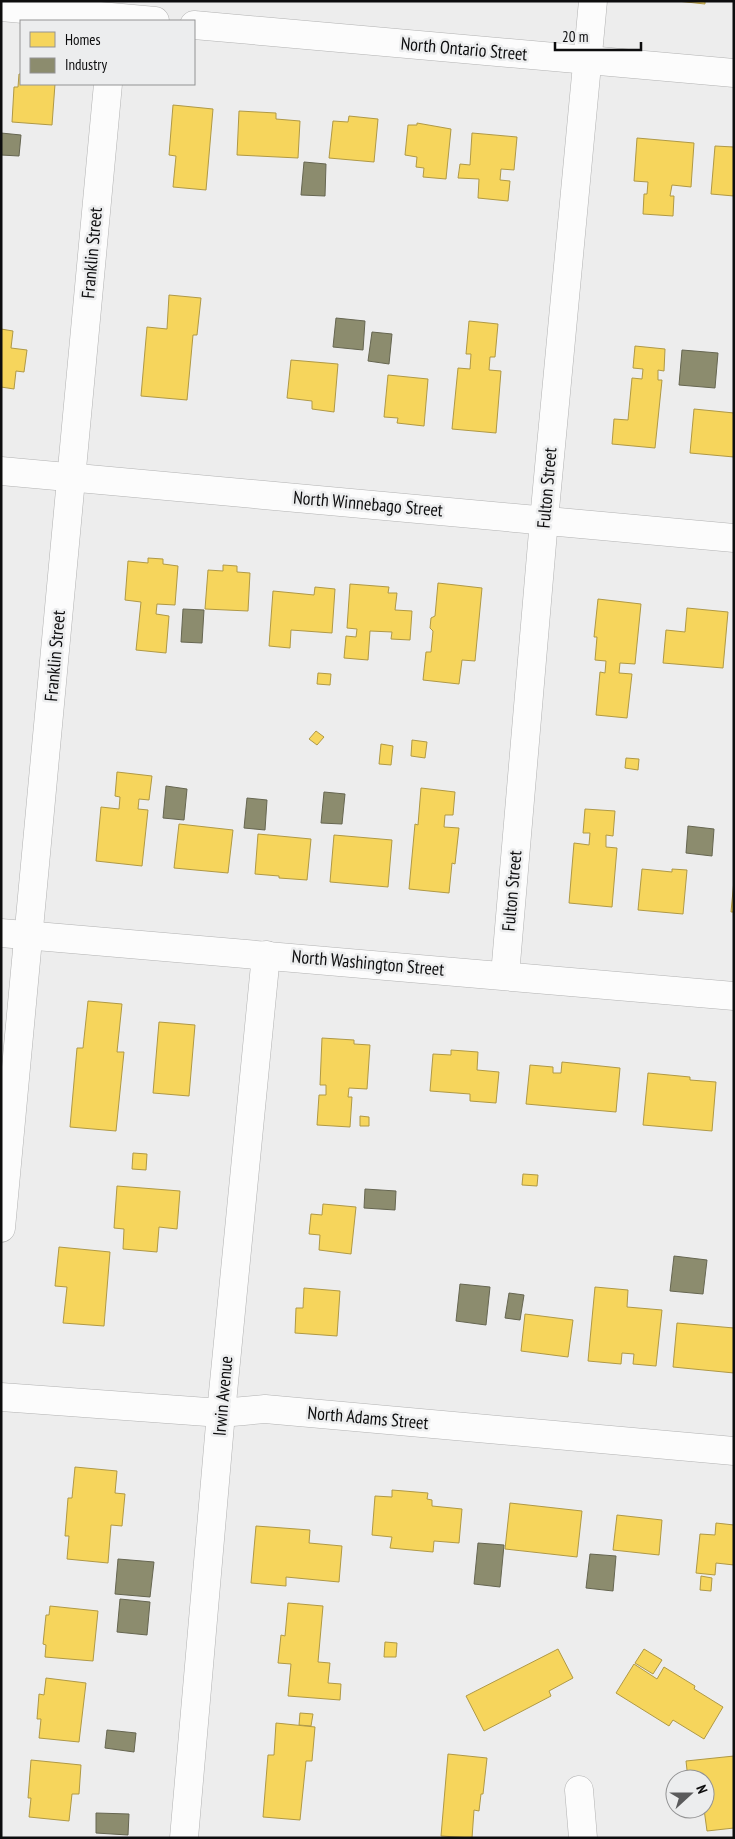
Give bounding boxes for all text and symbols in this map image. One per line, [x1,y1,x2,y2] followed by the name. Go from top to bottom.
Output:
[20,20,195,85] legend
[555,20,641,52] scale bar
[562,27,588,46] text: 20 m
[65,30,101,49] text: Homes
[400,32,528,66] street label: North Ontario Street
[65,55,107,74] text: Industry
[76,206,107,300] street label: Franklin Street
[532,447,561,529] street label: Fulton Street
[292,486,444,522] street label: North Winnebago Street
[39,609,70,703] street label: Franklin Street
[497,850,526,932] street label: Fulton Street
[291,944,445,981] street label: North Washington Street
[208,1355,237,1437] street label: Irwin Avenue
[307,1401,430,1434] street label: North Adams Street
[665,1769,715,1819] north arrow
[692,1783,712,1796] text: N

